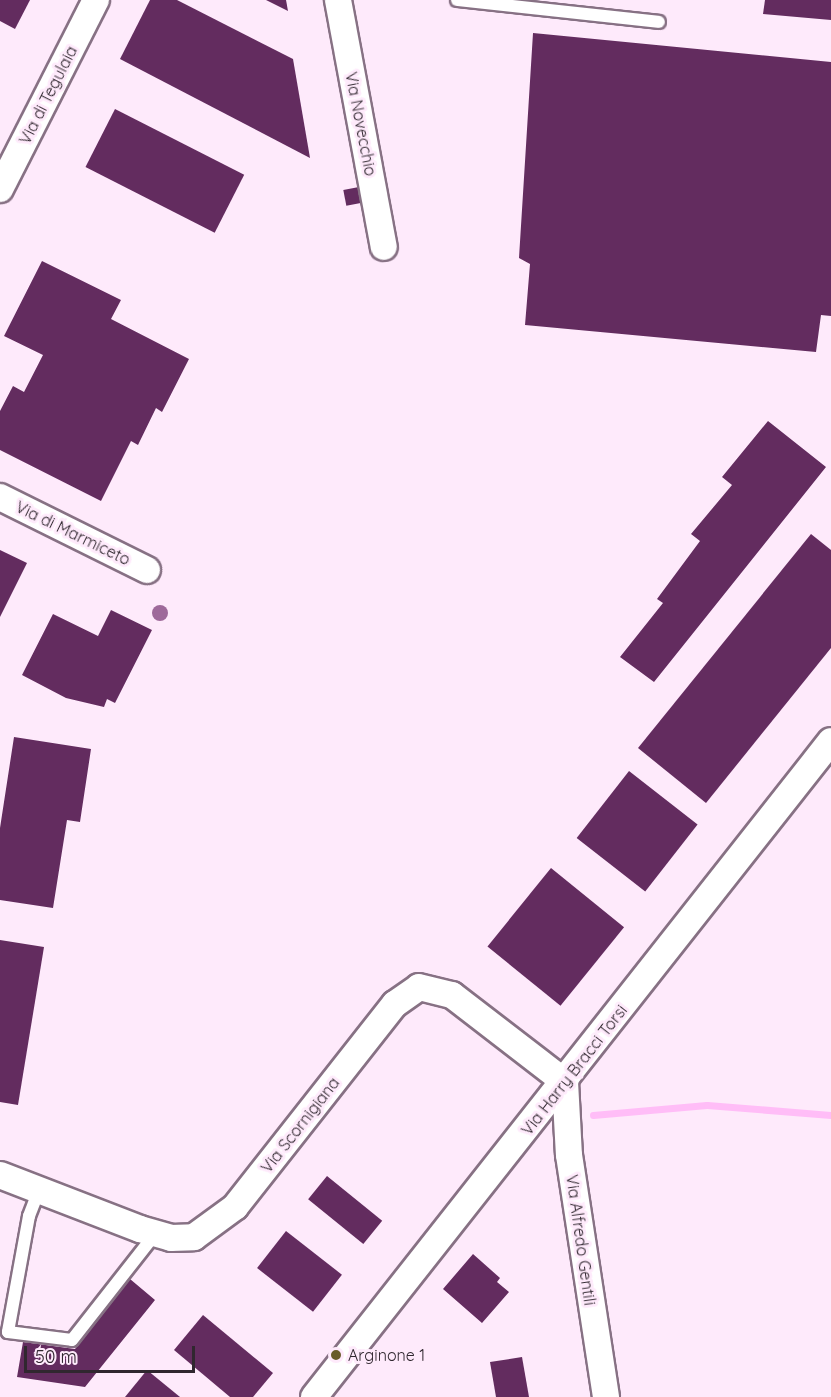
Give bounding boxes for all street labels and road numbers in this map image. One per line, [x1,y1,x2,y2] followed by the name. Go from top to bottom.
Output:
[15,43,81,147] street label: Via di Tegulaia
[342,70,380,178] street label: Via Novecchio
[13,497,133,569] street label: Via di Marmiceto
[517,1001,631,1139] street label: Via Harry Bracci Torsi
[257,1073,343,1177] street label: Via Scornigiana
[562,1173,600,1307] street label: Via Alfredo Gentili

